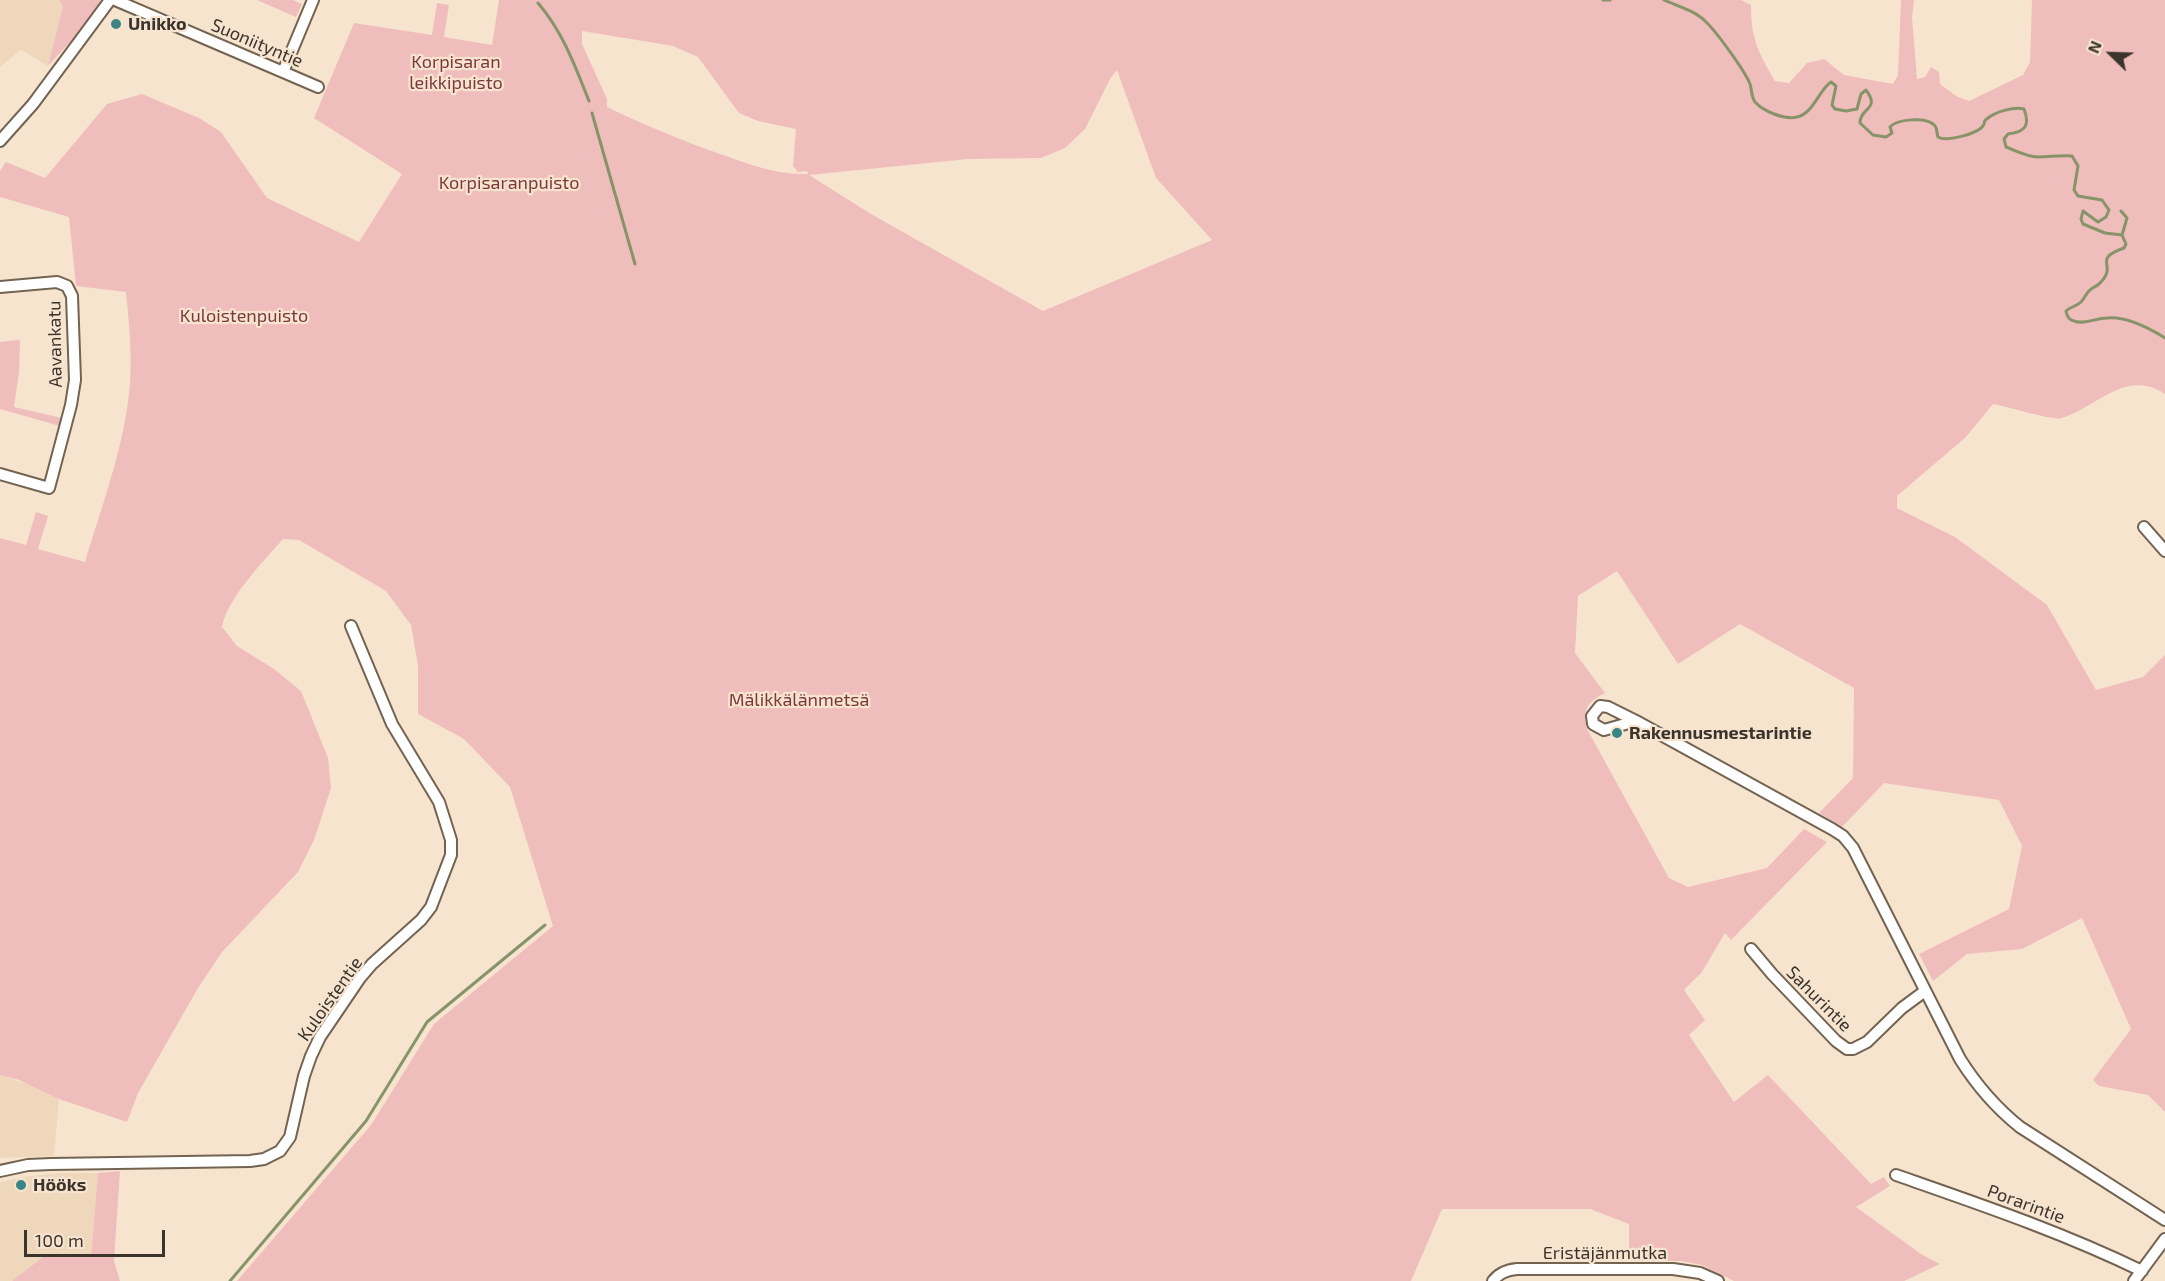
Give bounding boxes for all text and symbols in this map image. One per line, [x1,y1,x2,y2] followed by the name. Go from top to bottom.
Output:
[128,13,187,35] place label: Unikko
[208,14,306,72] street label: Suoniityntie
[109,17,123,31] marker: Unikko
[2081,24,2141,84] north arrow
[2083,38,2105,56] text: N
[409,51,503,94] park label: Korpisaran leikkipuisto
[439,172,579,194] park label: Korpisaranpuisto
[43,300,67,388] street label: Aavankatu
[180,305,308,327] park label: Kuloistenpuisto
[729,689,869,711] park label: Mälikkälänmetsä
[1629,722,1812,744] place label: Rakennusmestarintie
[1610,726,1624,740] marker: Rakennusmestarintie
[293,953,367,1045] street label: Kuloistentie
[1782,962,1856,1036] street label: Sahurintie
[33,1174,86,1196] place label: Hööks
[14,1178,28,1192] marker: Hööks
[1984,1180,2068,1228] street label: Porarintie
[27,1218,168,1256] scale bar
[35,1229,84,1251] text: 100 m
[1543,1242,1667,1264] street label: Eristäjänmutka

